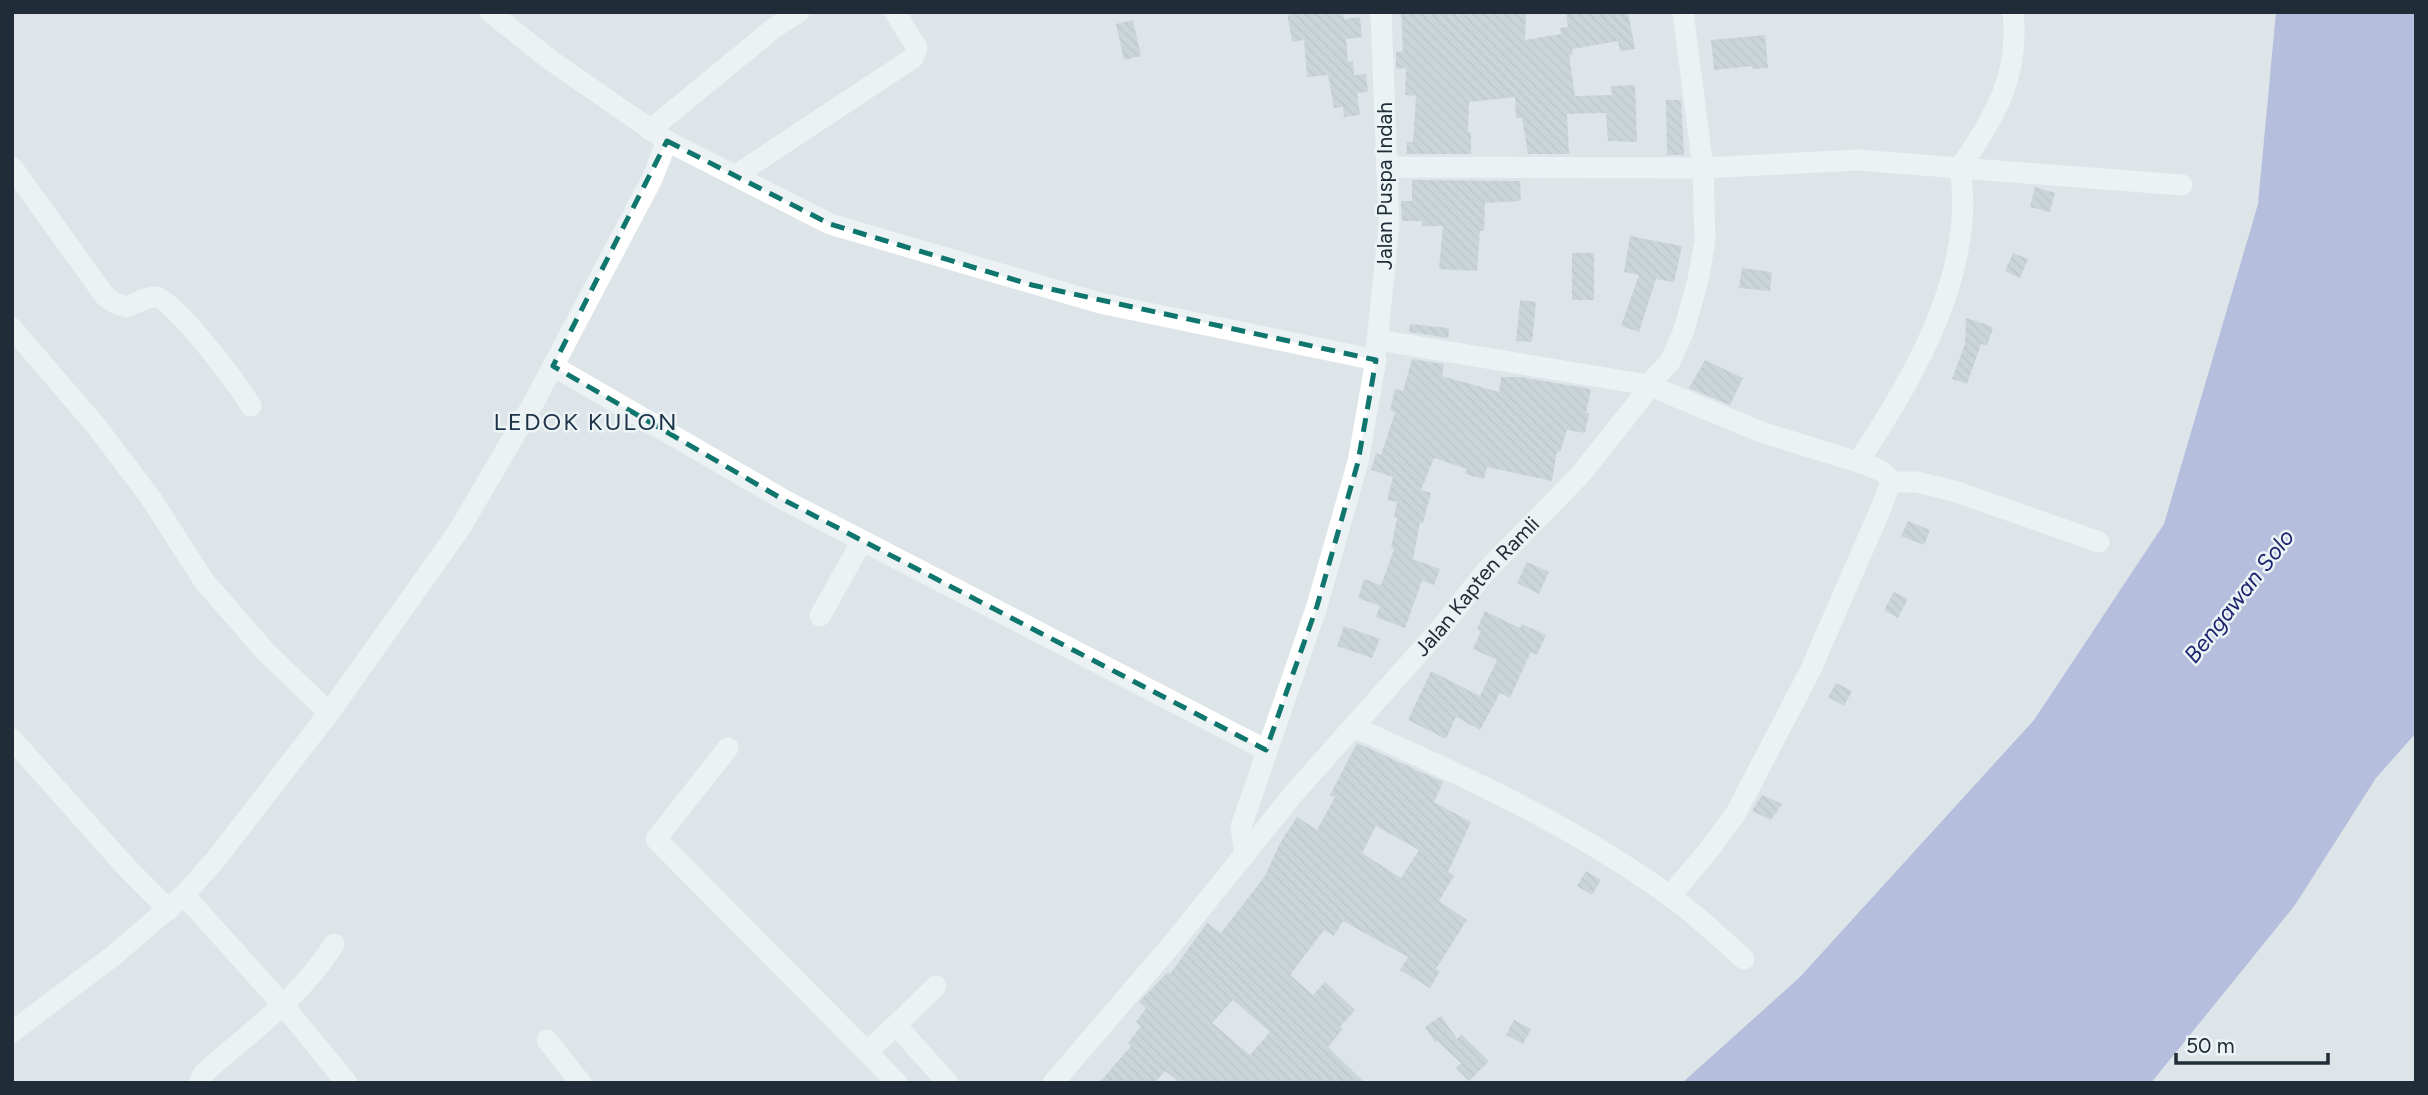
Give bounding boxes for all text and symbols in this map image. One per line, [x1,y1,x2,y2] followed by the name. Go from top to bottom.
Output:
[1372,102,1397,270] street label: Jalan Puspa Indah
[493,407,679,436] district label: LEDOK KULON
[1409,511,1544,661] street label: Jalan Kapten Ramli
[2178,523,2300,669] water label: Bengawan Solo
[2176,1021,2328,1066] scale bar
[2186,1033,2235,1058] text: 50 m

